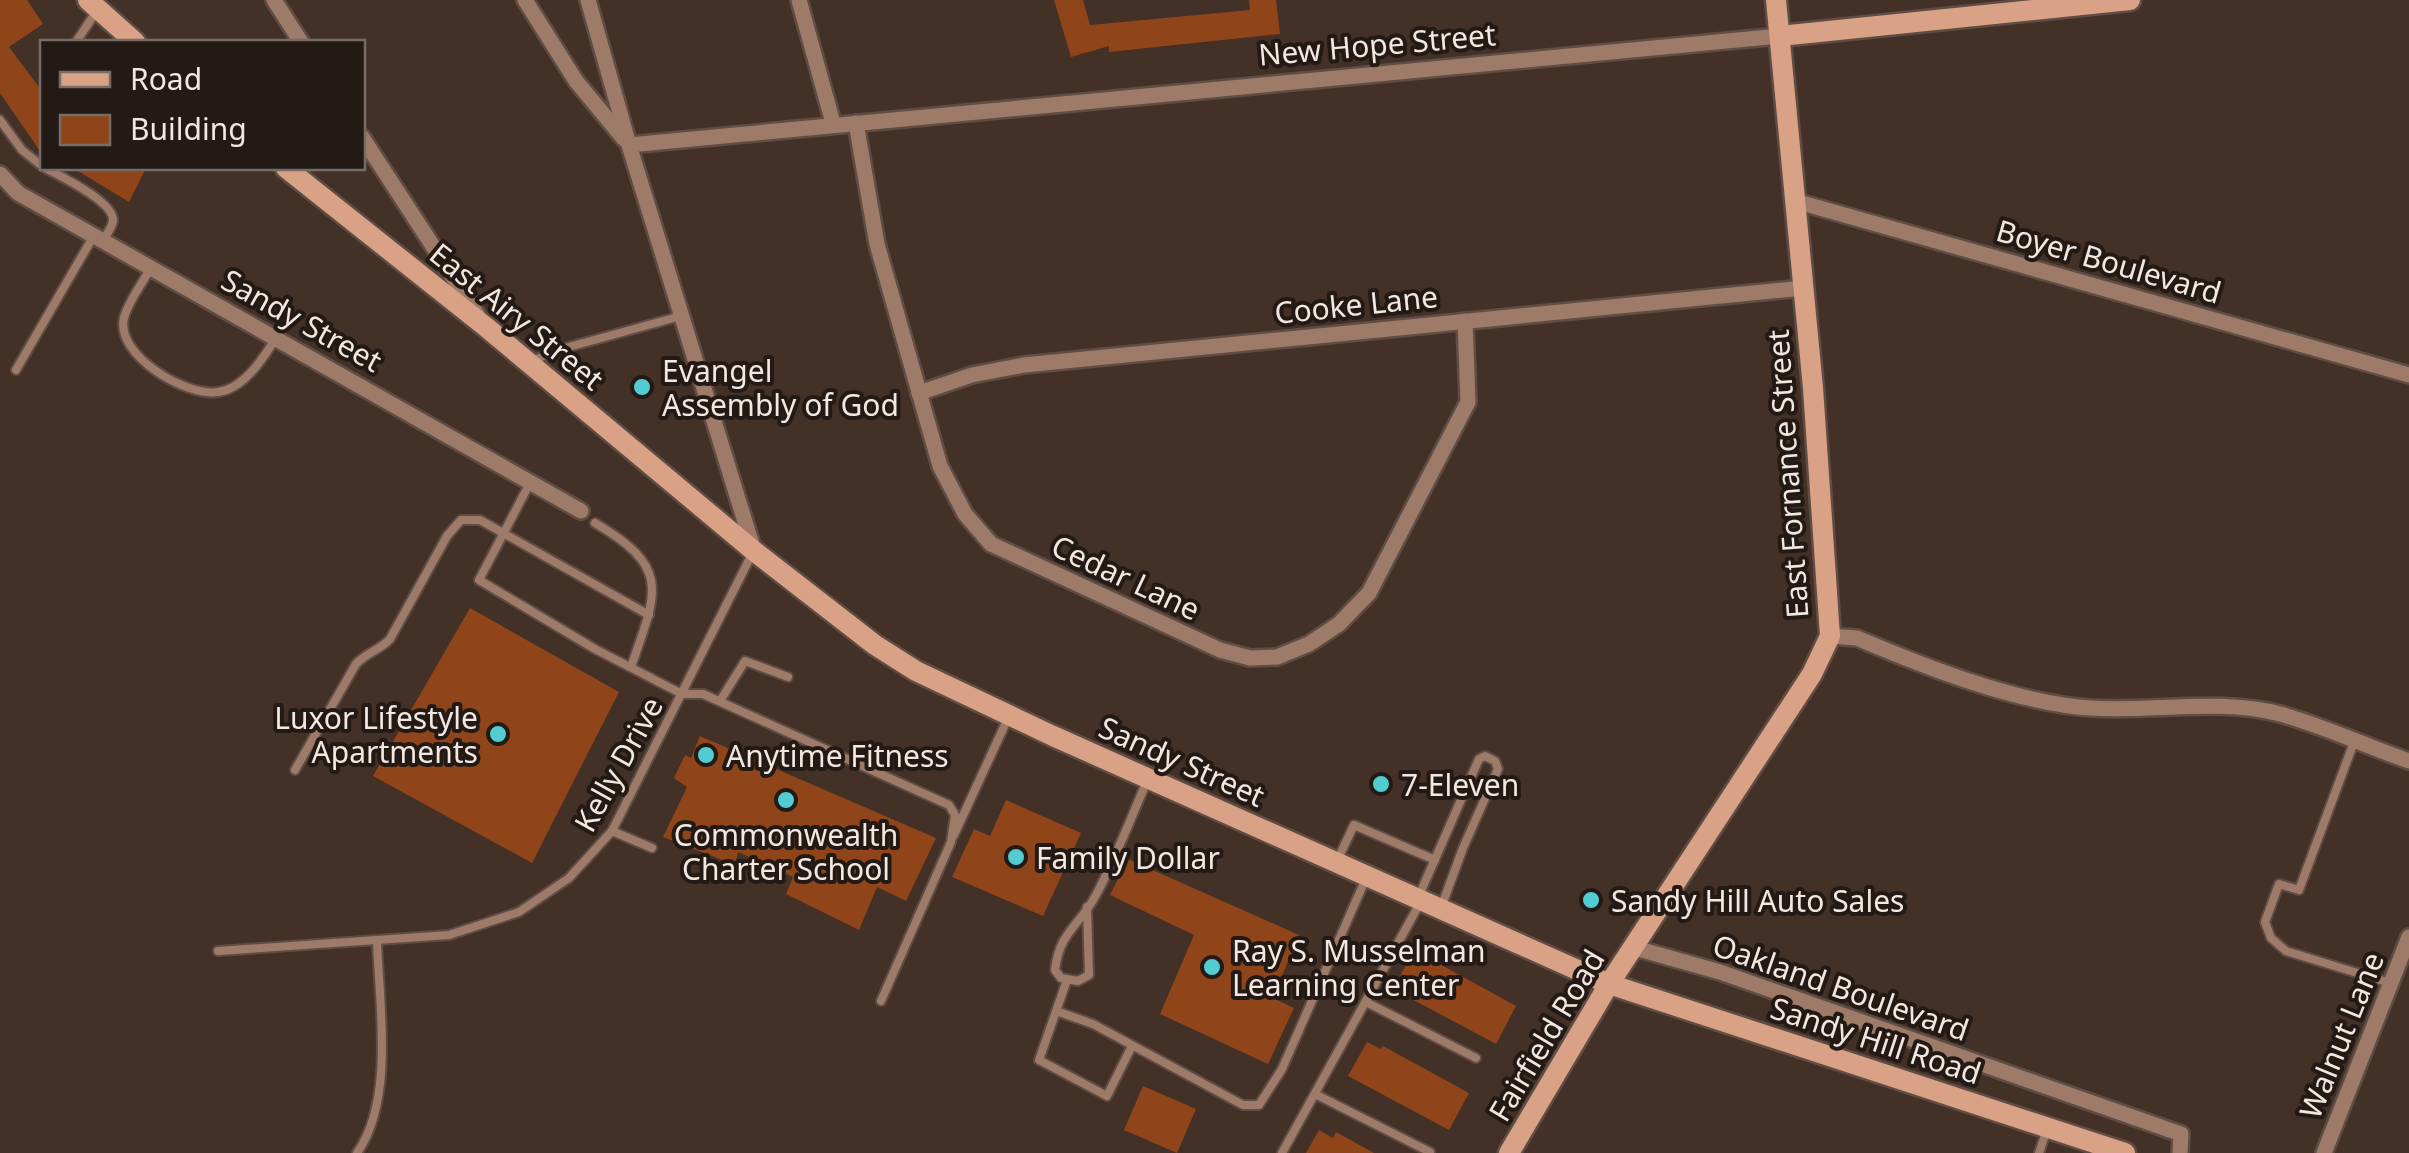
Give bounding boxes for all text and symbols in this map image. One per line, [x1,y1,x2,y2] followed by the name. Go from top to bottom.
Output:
[1257,13,1497,75] street label: New Hope Street
[40,40,365,170] legend
[130,58,202,99] text: Road
[130,108,247,149] text: Building
[1992,209,2226,313] street label: Boyer Boulevard
[421,233,613,399] street label: East Airy Street
[215,259,390,381] street label: Sandy Street
[1272,275,1440,333] street label: Cooke Lane
[1756,328,1818,620] street label: East Fornance Street
[662,350,899,425] place label: Evangel Assembly of God
[631,376,653,398] marker: Evangel Assembly of God
[1045,525,1207,629] street label: Cedar Lane
[564,689,672,839] street label: Kelly Drive
[274,697,478,772] place label: Luxor Lifestyle Apartments
[1093,706,1271,816] street label: Sandy Street
[487,723,509,745] marker: Luxor Lifestyle Apartments
[726,735,949,776] place label: Anytime Fitness
[695,744,717,766] marker: Anytime Fitness
[1401,764,1519,805] place label: 7-Eleven
[1370,773,1392,795] marker: 7-Eleven
[775,789,797,811] marker: Commonwealth Charter School
[674,814,898,889] place label: Commonwealth Charter School
[1036,837,1220,878] place label: Family Dollar
[1005,846,1027,868] marker: Family Dollar
[1611,880,1904,921] place label: Sandy Hill Auto Sales
[1580,889,1602,911] marker: Sandy Hill Auto Sales
[1708,924,1974,1050] street label: Oakland Boulevard
[1232,930,1485,1005] place label: Ray S. Musselman Learning Center
[1479,941,1613,1129] street label: Fairfield Road
[2289,946,2393,1124] street label: Walnut Lane
[1201,956,1223,978] marker: Ray S. Musselman Learning Center
[1766,987,1986,1093] street label: Sandy Hill Road

